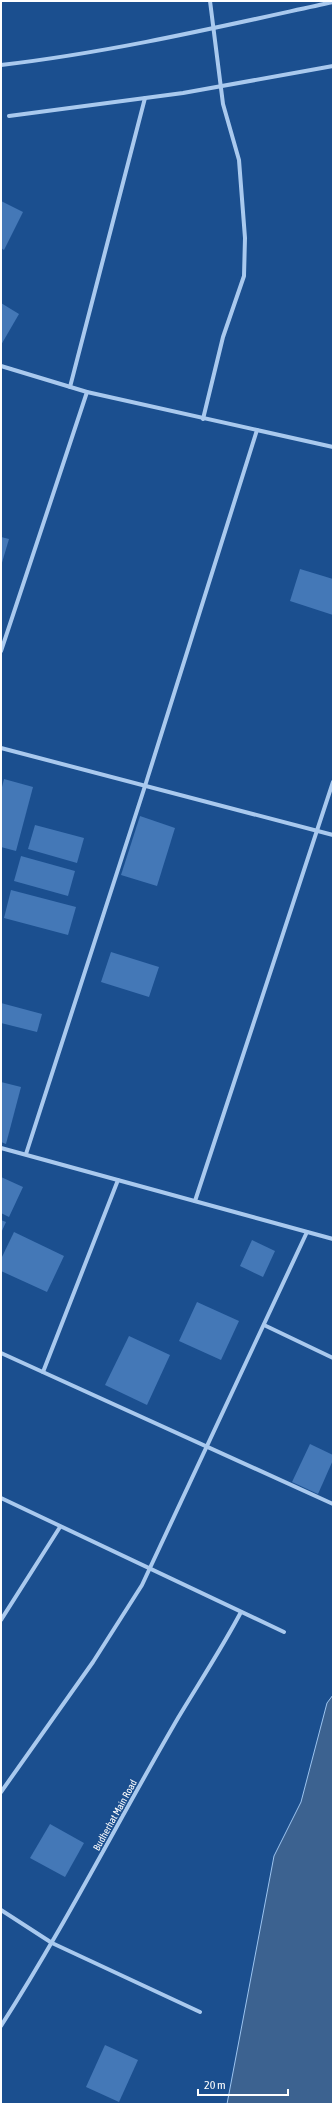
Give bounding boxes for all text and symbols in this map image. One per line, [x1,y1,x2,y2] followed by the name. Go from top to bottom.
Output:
[91,1777,139,1852] street label: Budherhat Main Road
[198,2071,288,2097] scale bar
[204,2078,226,2092] text: 20 m

